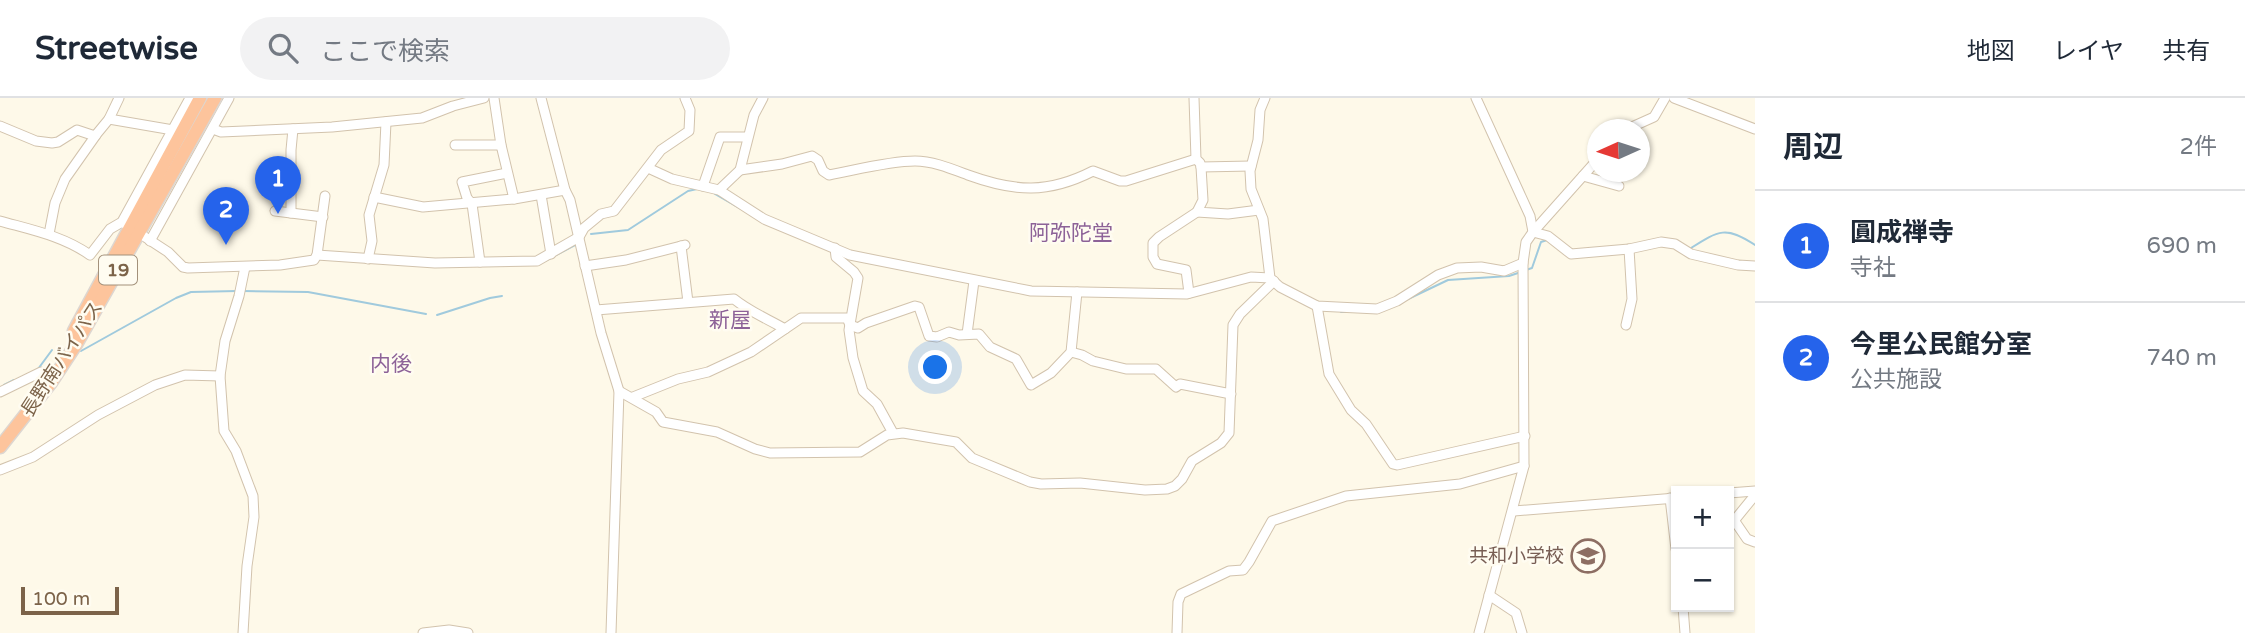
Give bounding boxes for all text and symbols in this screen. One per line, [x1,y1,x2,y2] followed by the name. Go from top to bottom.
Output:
[240,17,730,80] search box
[35,29,198,68] text: Streetwise
[264,29,302,67] icon: search
[320,36,450,67] text: ここで検索
[1967,37,2015,66] text: 地図
[2053,37,2124,66] text: レイヤ
[2162,37,2210,66] text: 共有
[1587,119,1650,182] north arrow
[1783,129,1843,166] text: 周辺
[2180,133,2217,161] text: 2件
[255,156,301,214] pin: 1
[203,187,249,245] pin: 2
[1850,217,1954,248] text: 圓成禅寺
[1029,221,1113,246] district label: 阿弥陀堂
[1799,232,1813,260] text: 1
[2147,232,2217,260] text: 690 m
[1850,254,1896,282] text: 寺社
[99,256,137,285] road number: 19
[17,297,107,421] street label: 長野南バイパス
[709,308,751,333] district label: 新屋
[1850,329,2032,360] text: 今里公民館分室
[1799,344,1813,372] text: 2
[2147,344,2217,372] text: 740 m
[918,350,952,384] your location
[370,352,412,377] district label: 内後
[1850,366,1942,394] text: 公共施設
[1671,486,1734,612] map controls
[1671,486,1734,549] button: +
[1569,537,1607,575] school or university icon: 共和小学校
[1469,545,1564,567] place label: 共和小学校
[1671,549,1734,612] button: −
[21,584,119,616] scale bar
[32,588,90,610] text: 100 m

